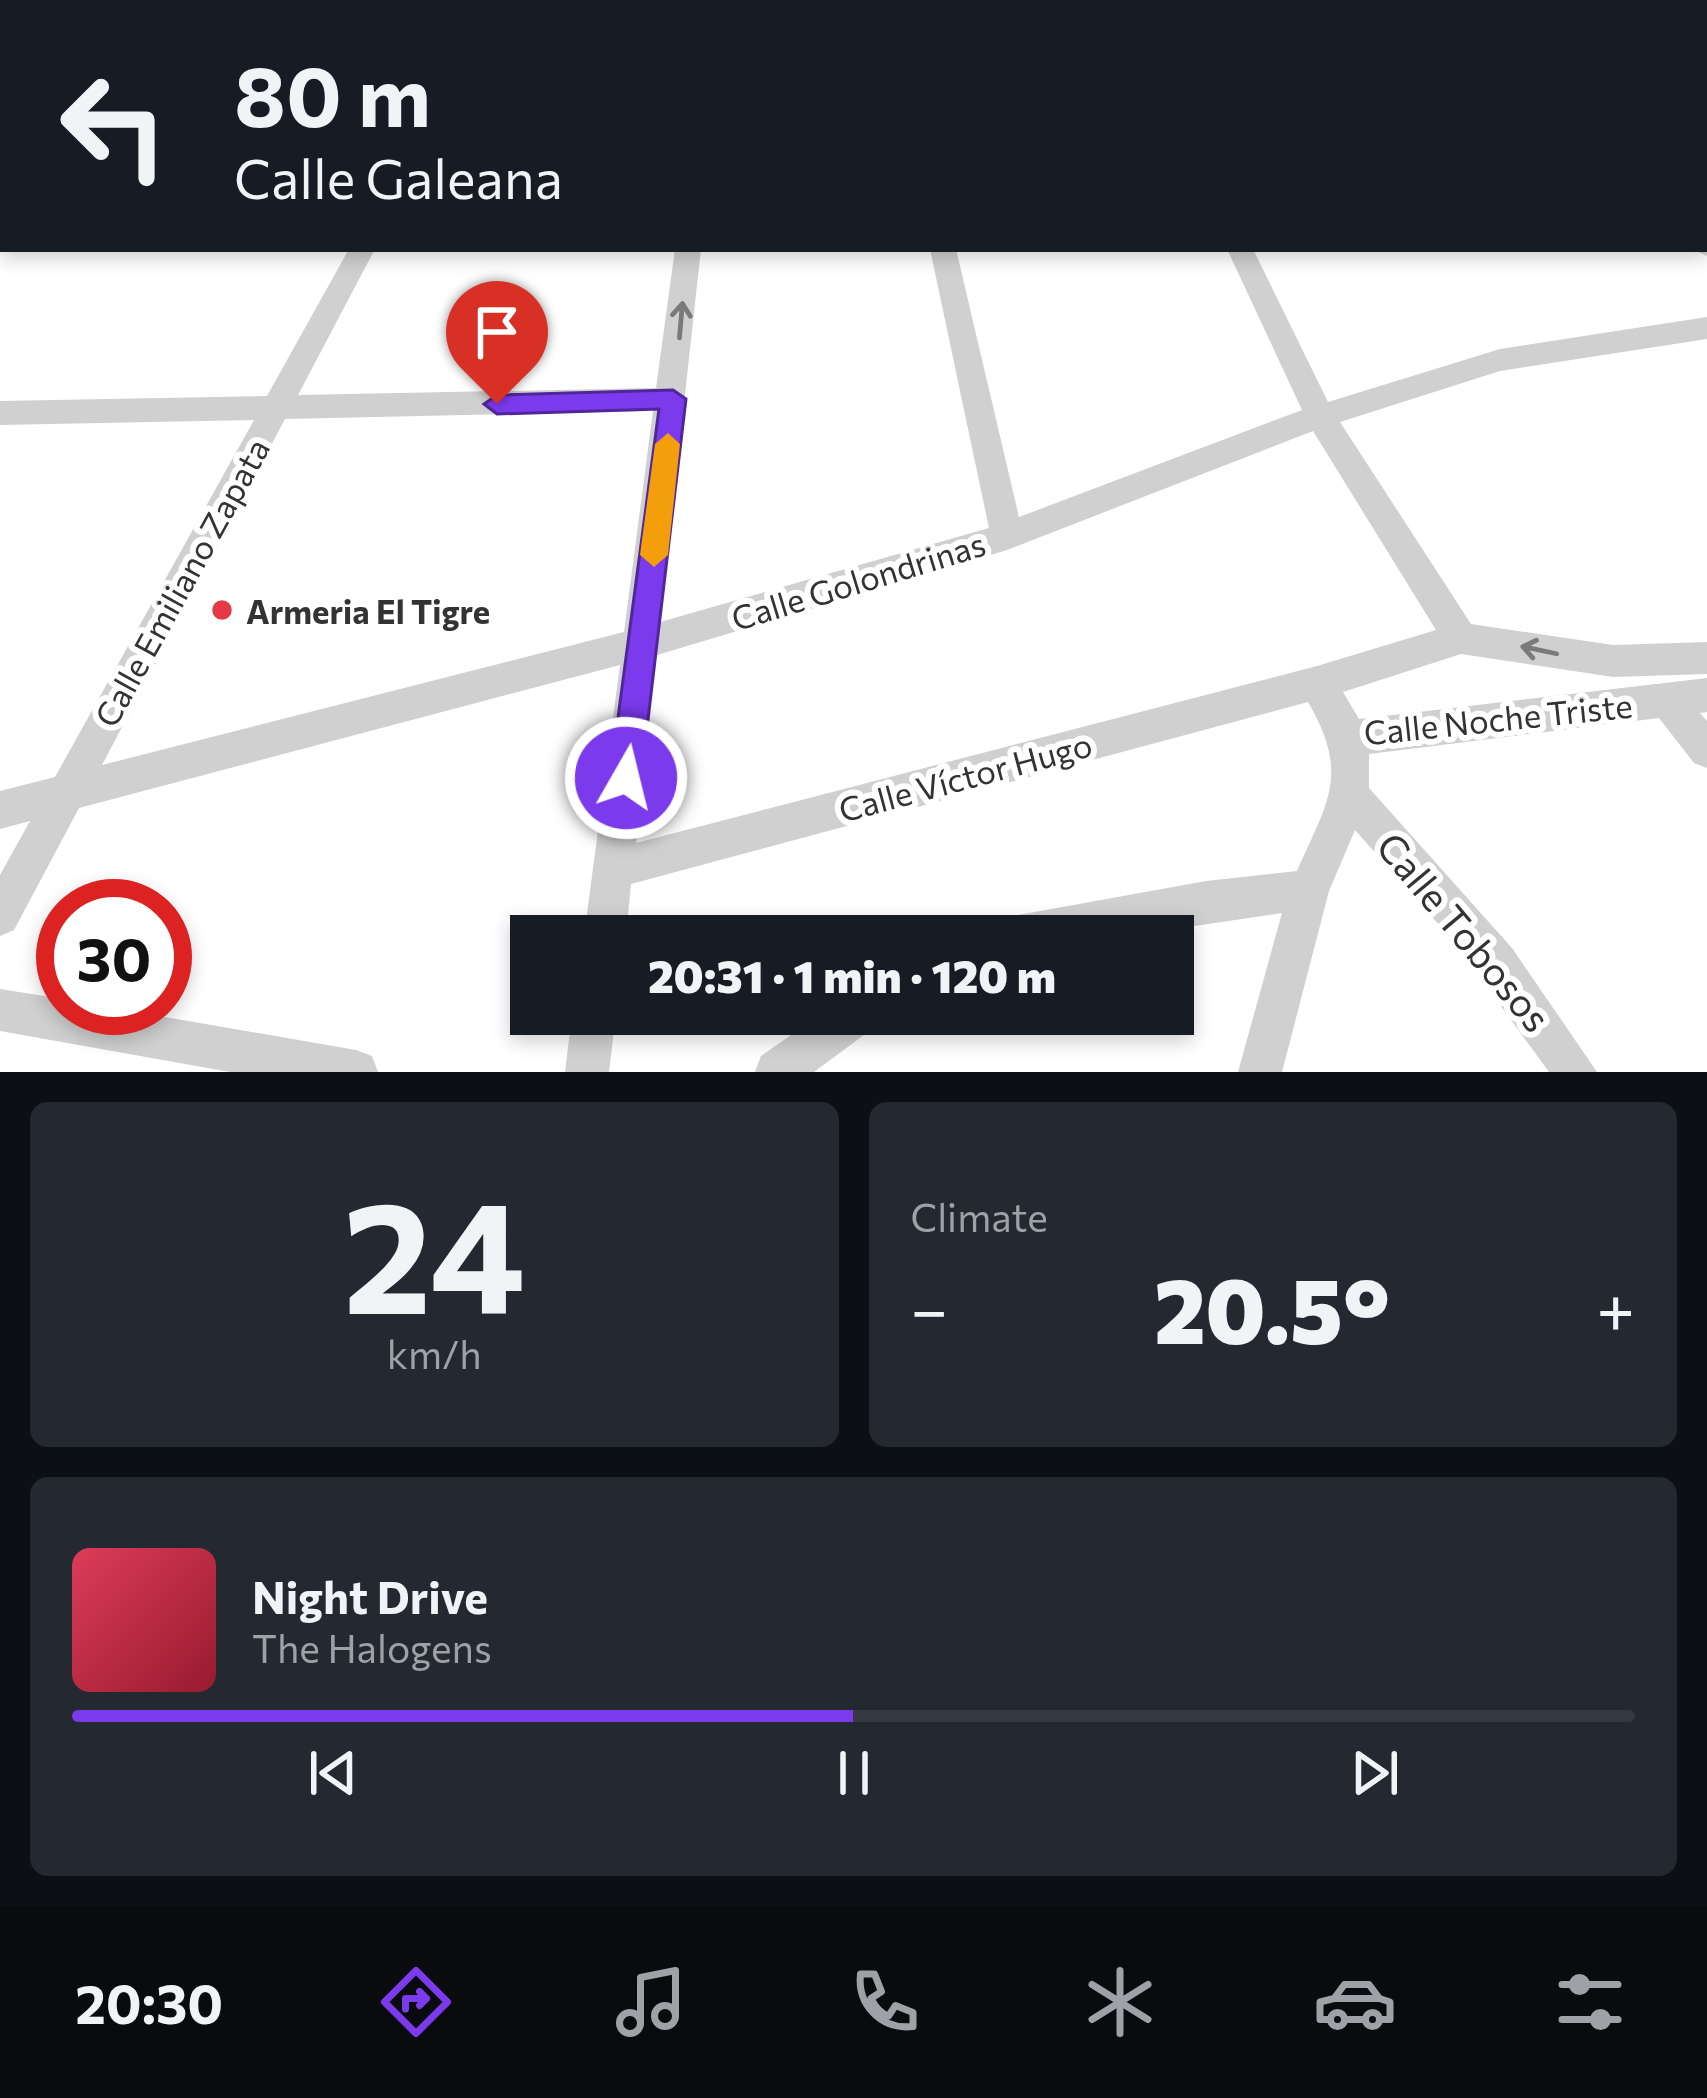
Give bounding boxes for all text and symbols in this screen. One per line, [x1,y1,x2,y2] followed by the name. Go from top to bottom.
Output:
[234,42,431,144] text: 80 m
[36,48,192,204] icon: left
[234,144,563,210] text: Calle Galeana
[446,281,548,404] pin
[464,299,530,365] icon: arrive
[670,301,693,340] one-way arrow
[85,431,277,733] street label: Calle Emiliano Zapata
[726,522,990,638] street label: Calle Golondrinas
[246,590,490,631] place label: Armeria El Tigre
[209,597,235,623] marker: Armeria El Tigre
[1520,637,1558,660] one-way arrow
[1362,684,1634,752] street label: Calle Noche Triste
[563,715,689,841] position arrow
[834,722,1096,830] street label: Calle Víctor Hugo
[1368,822,1562,1040] street label: Calle Tobosos
[36,879,192,1035] speed limit sign: 30
[648,947,1056,1002] text: 20:31 · 1 min · 120 m
[343,1155,525,1346] text: 24
[911,1192,1048,1240] text: Climate
[1154,1252,1390,1363] text: 20.5°
[911,1267,948,1348] text: −
[1596,1267,1635,1348] text: +
[387,1329,482,1377] text: km/h
[252,1568,488,1623] text: Night Drive
[252,1623,492,1671] text: The Halogens
[300,1740,366,1806] icon: previous
[821,1740,887,1806] icon: pause
[1342,1740,1408,1806] icon: next
[374,1960,458,2044] icon: directions
[609,1960,693,2044] icon: music
[843,1960,927,2044] icon: phone
[1078,1960,1162,2044] icon: climate
[1313,1960,1397,2044] icon: car
[1548,1960,1632,2044] icon: filters
[75,1969,223,2035] text: 20:30

